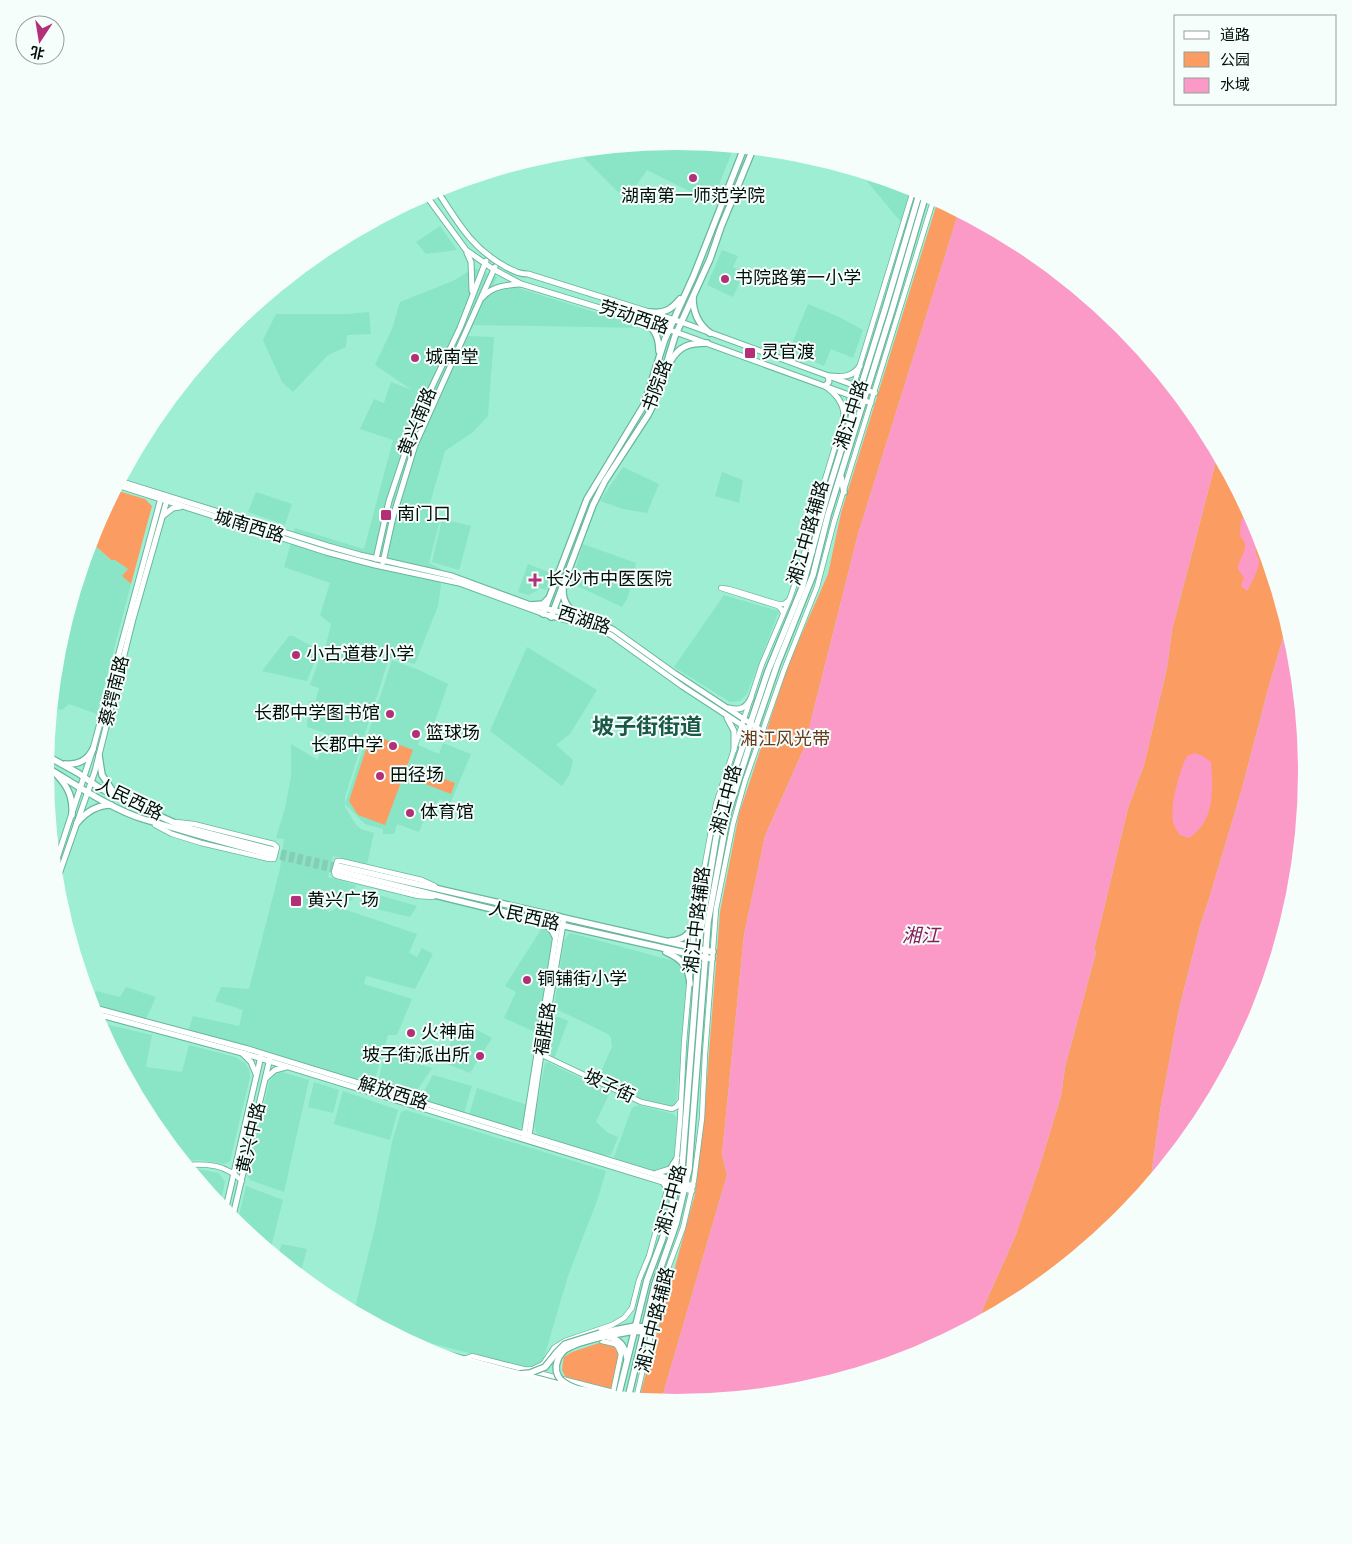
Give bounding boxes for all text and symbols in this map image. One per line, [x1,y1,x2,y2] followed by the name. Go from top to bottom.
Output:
[15,15,65,65] north arrow
[1174,15,1337,105] legend
[1220,27,1250,43] text: 道路
[29,43,46,61] text: 北
[1220,52,1250,68] text: 公园
[1220,77,1250,93] text: 水域
[687,172,699,184] marker: 湖南第一师范学院
[621,186,765,206] place label: 湖南第一师范学院
[735,268,861,288] place label: 书院路第一小学
[719,273,731,285] marker: 书院路第一小学
[597,296,672,338] street label: 劳动西路
[761,342,815,362] place label: 灵官渡
[743,346,757,360] marker: 灵官渡
[425,347,479,367] place label: 城南堂
[409,352,421,364] marker: 城南堂
[638,357,676,414] street label: 书院路
[830,377,872,452] street label: 湘江中路
[394,385,440,459] street label: 黄兴南路
[784,478,833,587] street label: 湘江中路辅路
[397,504,451,524] place label: 南门口
[212,506,287,546] street label: 城南西路
[379,508,393,522] marker: 南门口
[546,569,672,589] place label: 长沙市中医医院
[528,573,542,587] marker: 长沙市中医医院
[556,602,613,638] street label: 西湖路
[306,644,414,664] place label: 小古道巷小学
[290,649,302,661] marker: 小古道巷小学
[96,653,132,728] street label: 蔡锷南路
[254,703,380,723] place label: 长郡中学图书馆
[384,708,396,720] marker: 长郡中学图书馆
[592,715,702,738] district label: 坡子街街道
[426,723,480,743] place label: 篮球场
[410,728,422,740] marker: 篮球场
[740,729,830,749] park label: 湘江风光带
[311,735,383,755] place label: 长郡中学
[387,740,399,752] marker: 长郡中学
[707,762,745,837] street label: 湘江中路
[390,765,444,785] place label: 田径场
[374,770,386,782] marker: 田径场
[93,774,166,824] street label: 人民西路
[420,802,474,822] place label: 体育馆
[404,807,416,819] marker: 体育馆
[681,865,714,975] street label: 湘江中路辅路
[307,890,379,910] place label: 黄兴广场
[289,894,303,908] marker: 黄兴广场
[487,898,562,934] street label: 人民西路
[902,926,942,946] water label: 湘江
[537,969,627,989] place label: 铜铺街小学
[521,974,533,986] marker: 铜铺街小学
[531,1001,559,1057] street label: 福胜路
[421,1022,475,1042] place label: 火神庙
[405,1027,417,1039] marker: 火神庙
[362,1045,470,1065] place label: 坡子街派出所
[474,1050,486,1062] marker: 坡子街派出所
[581,1066,638,1107] street label: 坡子街
[356,1073,431,1113] street label: 解放西路
[233,1100,269,1175] street label: 黄兴中路
[652,1162,690,1237] street label: 湘江中路
[632,1265,678,1375] street label: 湘江中路辅路

